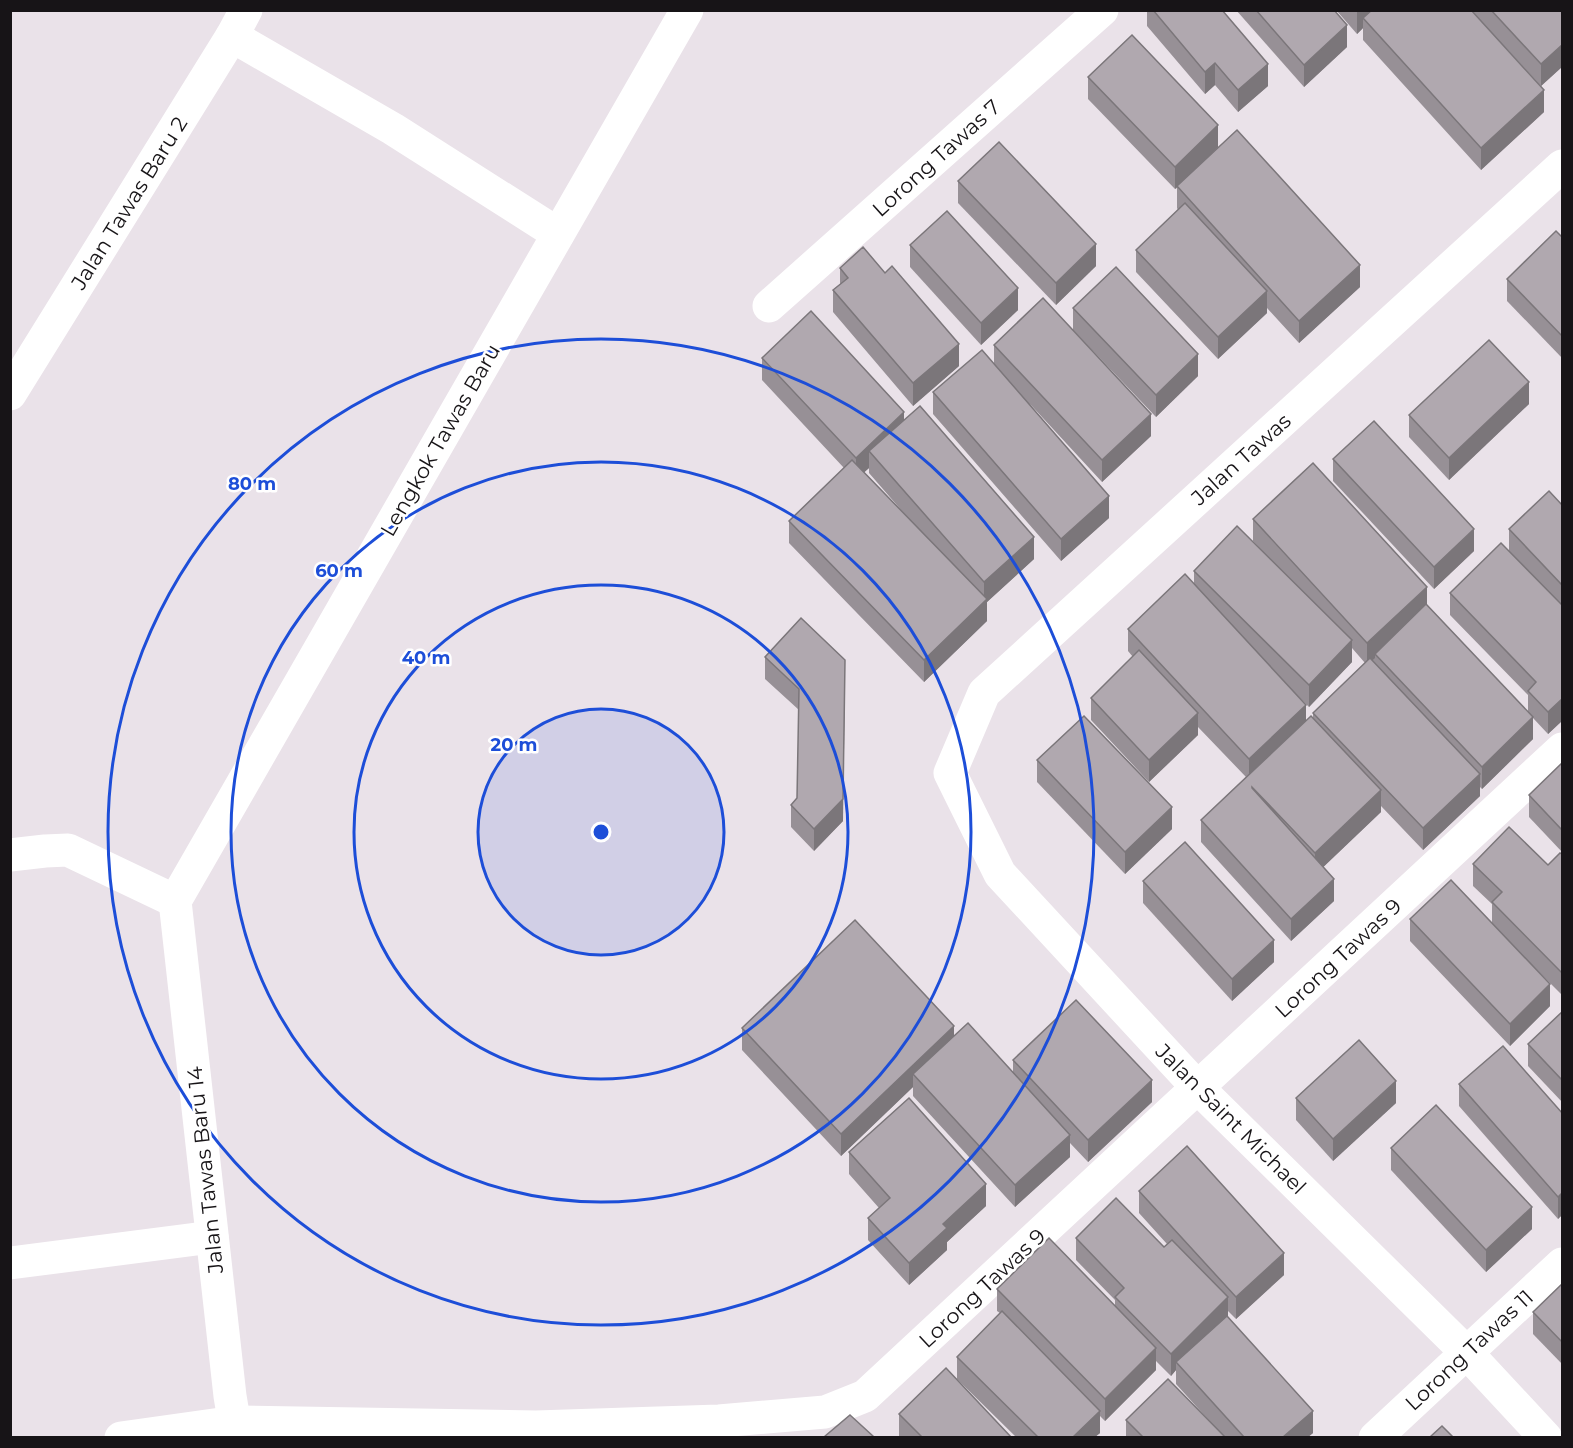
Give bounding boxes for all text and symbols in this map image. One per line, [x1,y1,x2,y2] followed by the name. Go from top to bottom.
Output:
[867,94,1005,222] street label: Lorong Tawas 7
[65,112,192,295] street label: Jalan Tawas Baru 2
[375,340,505,540] street label: Lengkok Tawas Baru
[1185,408,1296,511] street label: Jalan Tawas
[228,473,276,495] text: 80 m
[315,560,363,582] text: 60 m
[402,647,450,669] text: 40 m
[491,734,537,756] text: 20 m
[591,822,611,842] centre of rings
[1270,893,1406,1023] street label: Lorong Tawas 9
[1150,1038,1311,1199] street label: Jalan Saint Michael
[182,1065,228,1276] street label: Jalan Tawas Baru 14
[914,1223,1050,1353] street label: Lorong Tawas 9
[1400,1284,1538,1416] street label: Lorong Tawas 11

